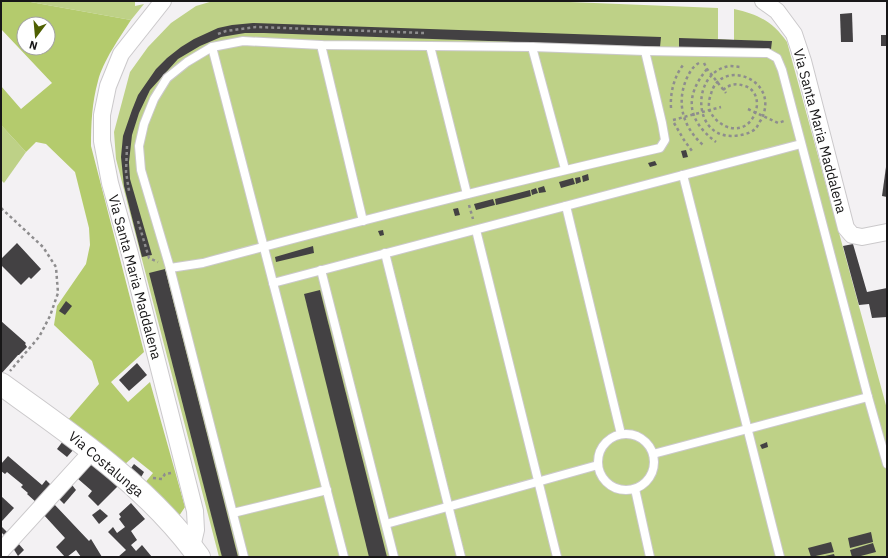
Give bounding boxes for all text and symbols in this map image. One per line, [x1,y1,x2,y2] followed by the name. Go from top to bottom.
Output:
[16,16,56,56] north arrow
[27,38,39,53] text: N
[789,47,851,216] street label: Via Santa Maria Maddalena
[104,193,166,362] street label: Via Santa Maria Maddalena
[65,427,148,501] street label: Via Costalunga

